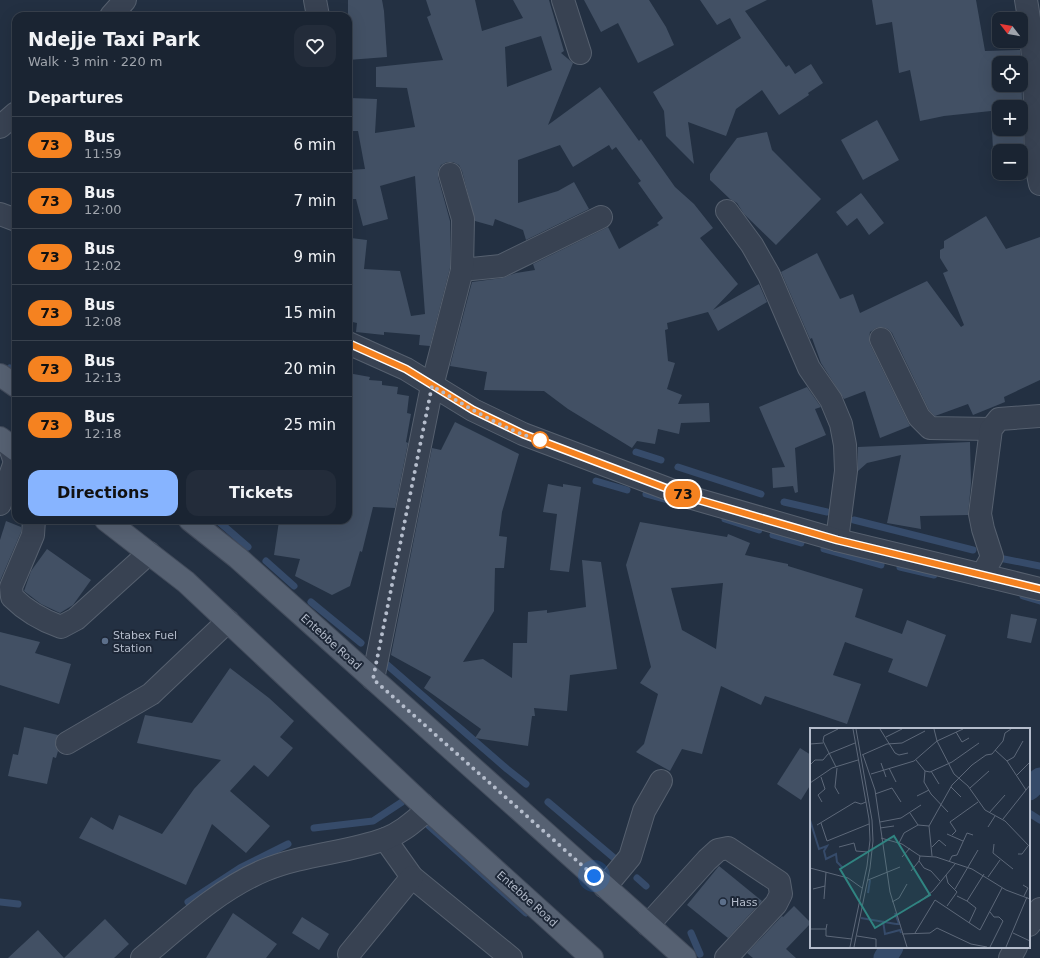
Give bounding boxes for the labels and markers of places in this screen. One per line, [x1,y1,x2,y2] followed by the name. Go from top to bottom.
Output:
[531,431,549,449] unlabelled marker
[113,629,177,655] place label: Stabex Fuel Station
[100,636,110,646] marker: Stabex Fuel Station
[731,896,758,909] place label: Hass
[718,897,728,907] marker: Hass

